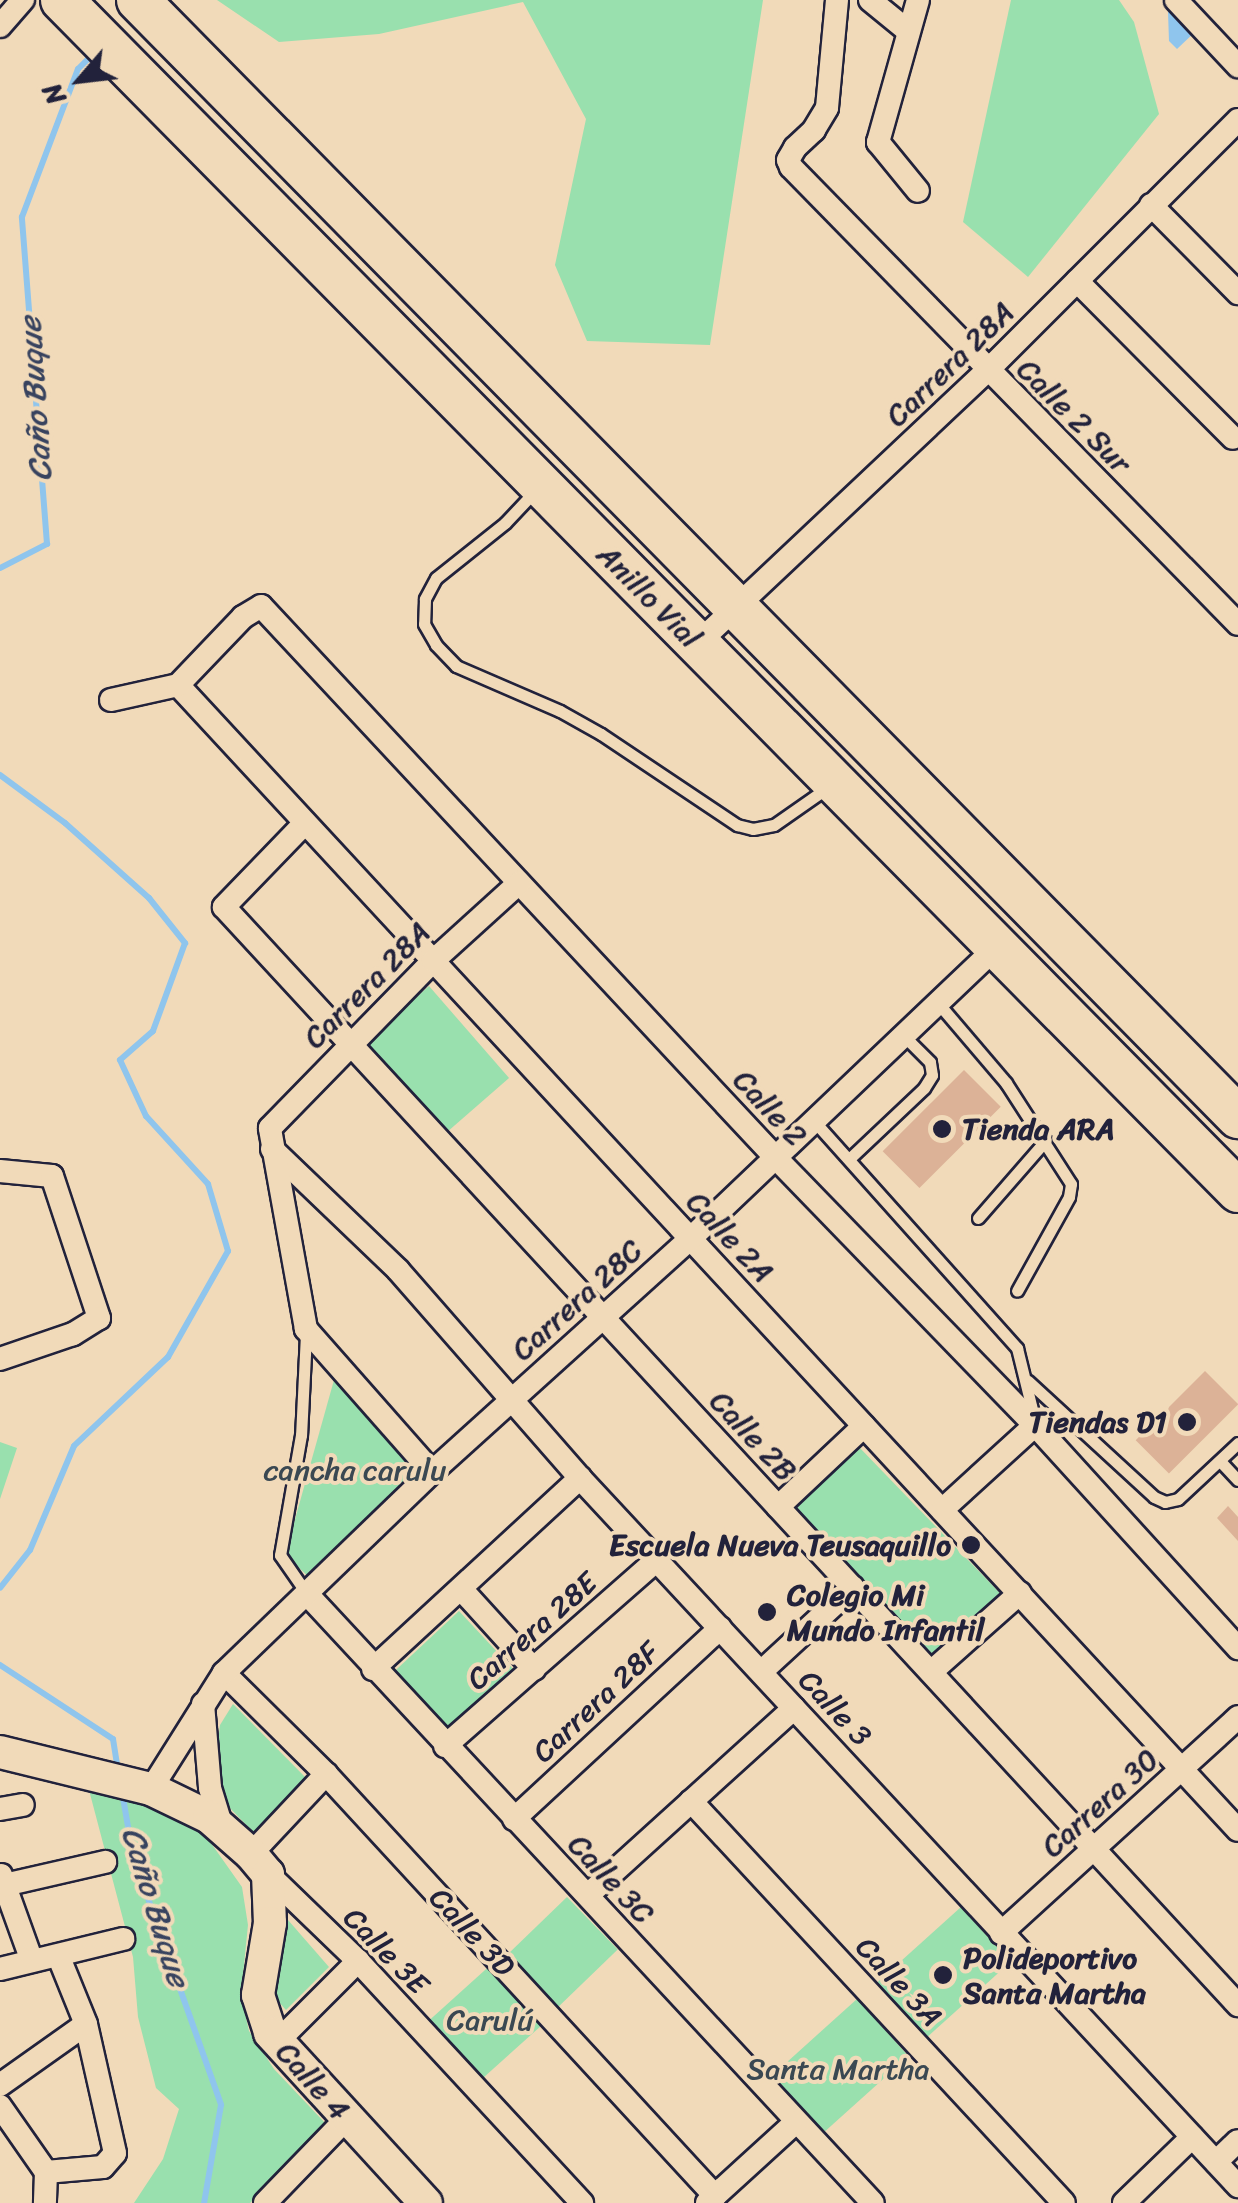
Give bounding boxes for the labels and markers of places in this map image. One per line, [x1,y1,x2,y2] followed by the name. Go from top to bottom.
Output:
[962,1111,1115,1147] place label: Tienda ARA
[931,1118,953,1140] marker: Tienda ARA
[1029,1404,1167,1440] place label: Tiendas D1
[1176,1411,1198,1433] marker: Tiendas D1
[608,1527,951,1563] place label: Escuela Nueva Teusaquillo
[960,1534,982,1556] marker: Escuela Nueva Teusaquillo
[787,1577,985,1648] place label: Colegio Mi Mundo Infantil
[756,1601,778,1623] marker: Colegio Mi Mundo Infantil
[963,1940,1145,2010] place label: Polideportivo Santa Martha
[932,1964,954,1986] marker: Polideportivo Santa Martha

